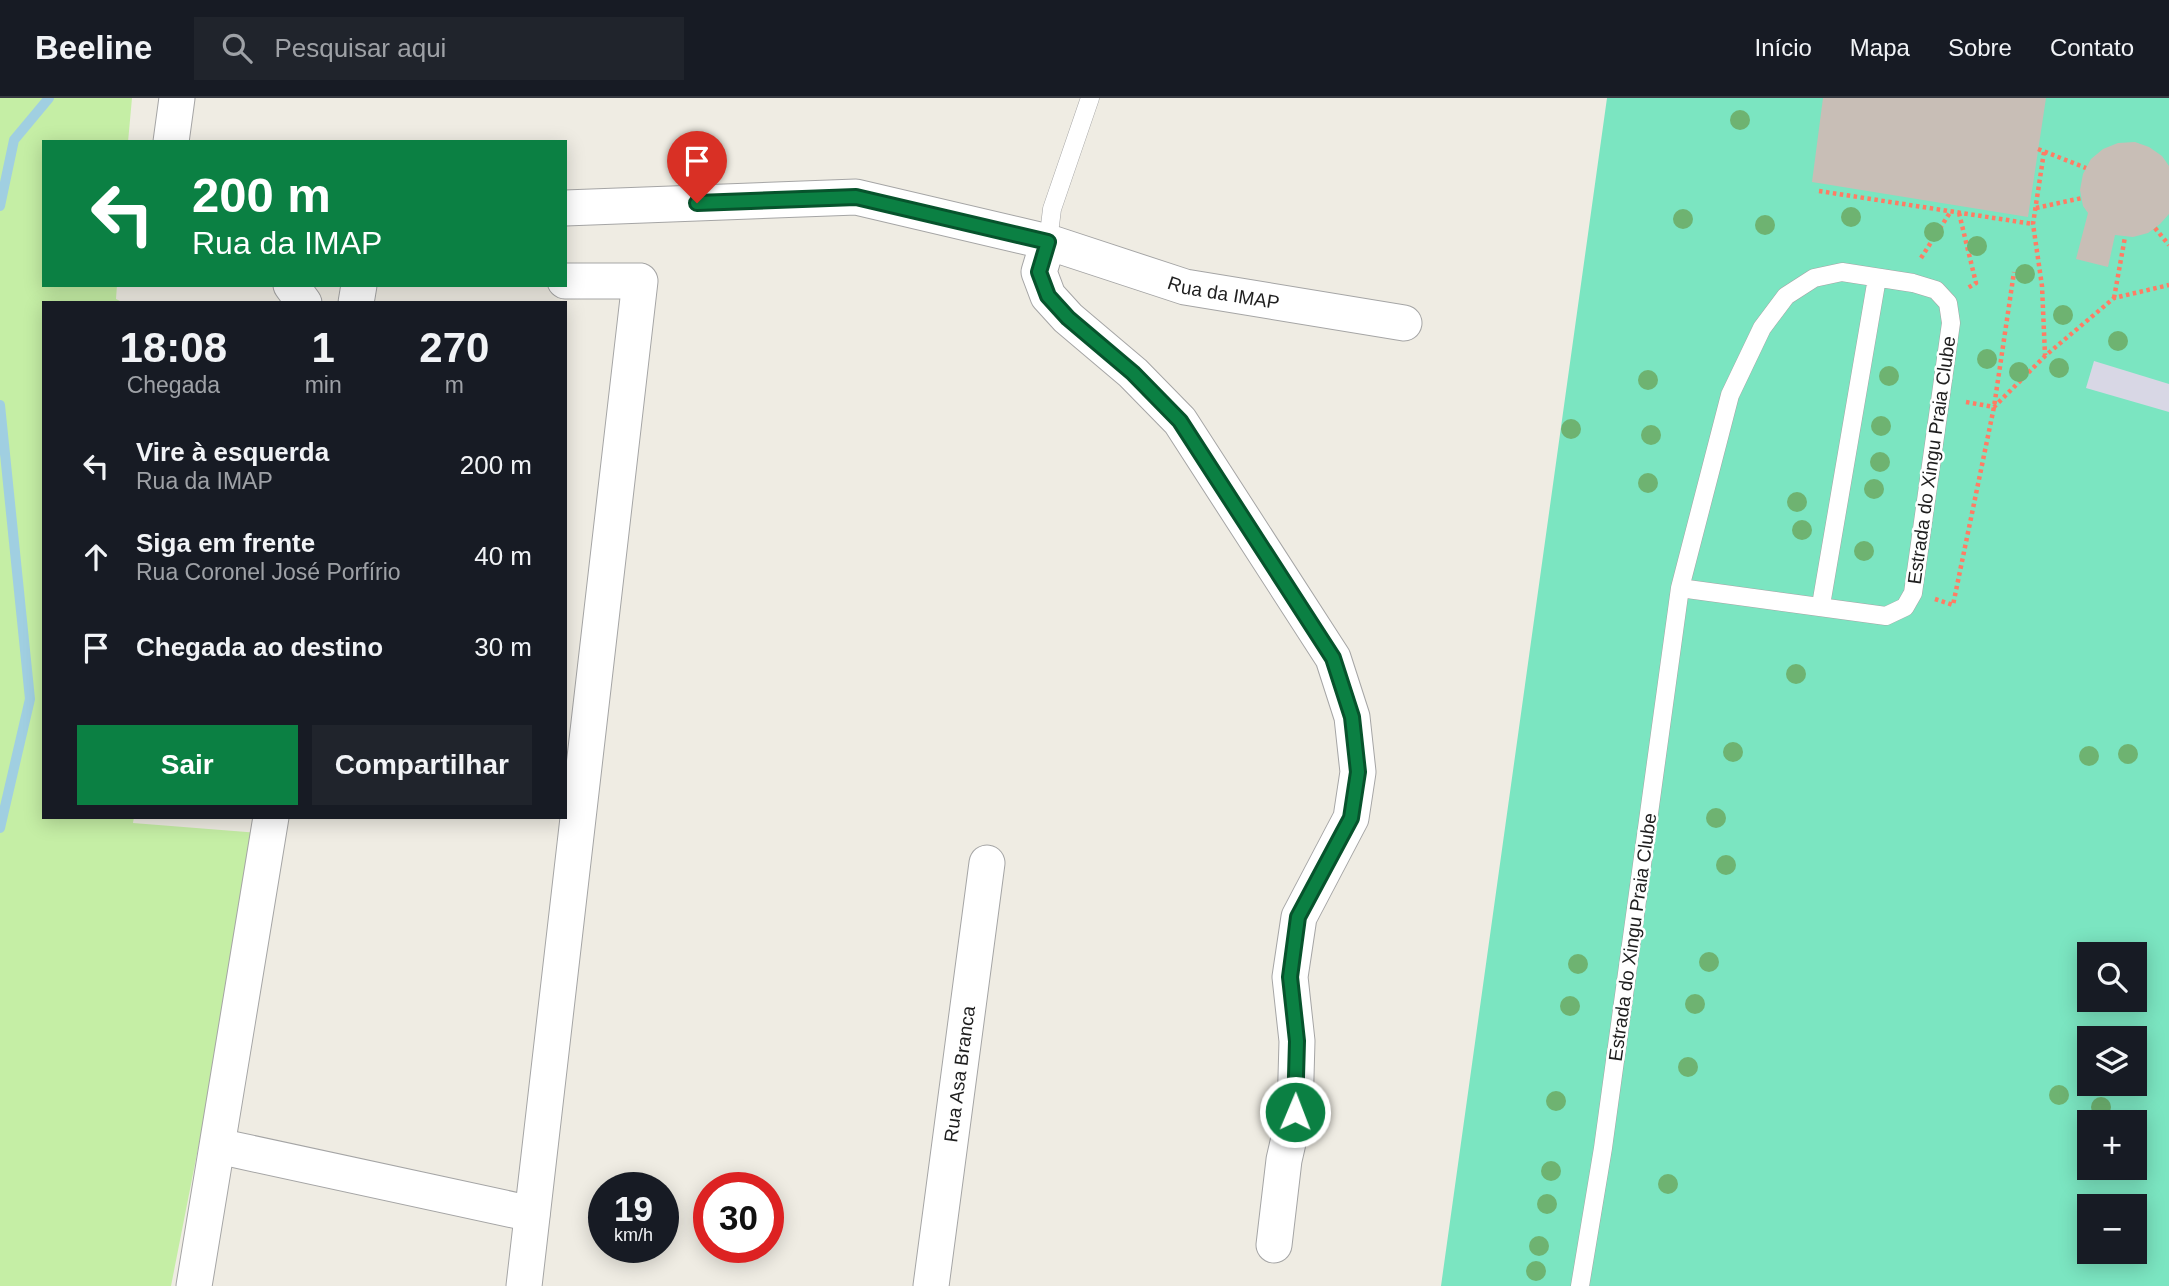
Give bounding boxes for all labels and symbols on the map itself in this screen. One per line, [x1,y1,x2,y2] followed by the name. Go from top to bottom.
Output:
[667,131,727,203] pin
[1165,272,1281,313] street label: Rua da IMAP
[1904,335,1959,585] street label: Estrada do Xingu Praia Clube
[1605,812,1660,1062] street label: Estrada do Xingu Praia Clube
[940,1004,979,1143] street label: Rua Asa Branca
[1258,1075,1332,1149] position arrow
[693,1172,784,1263] speed limit sign: 30

